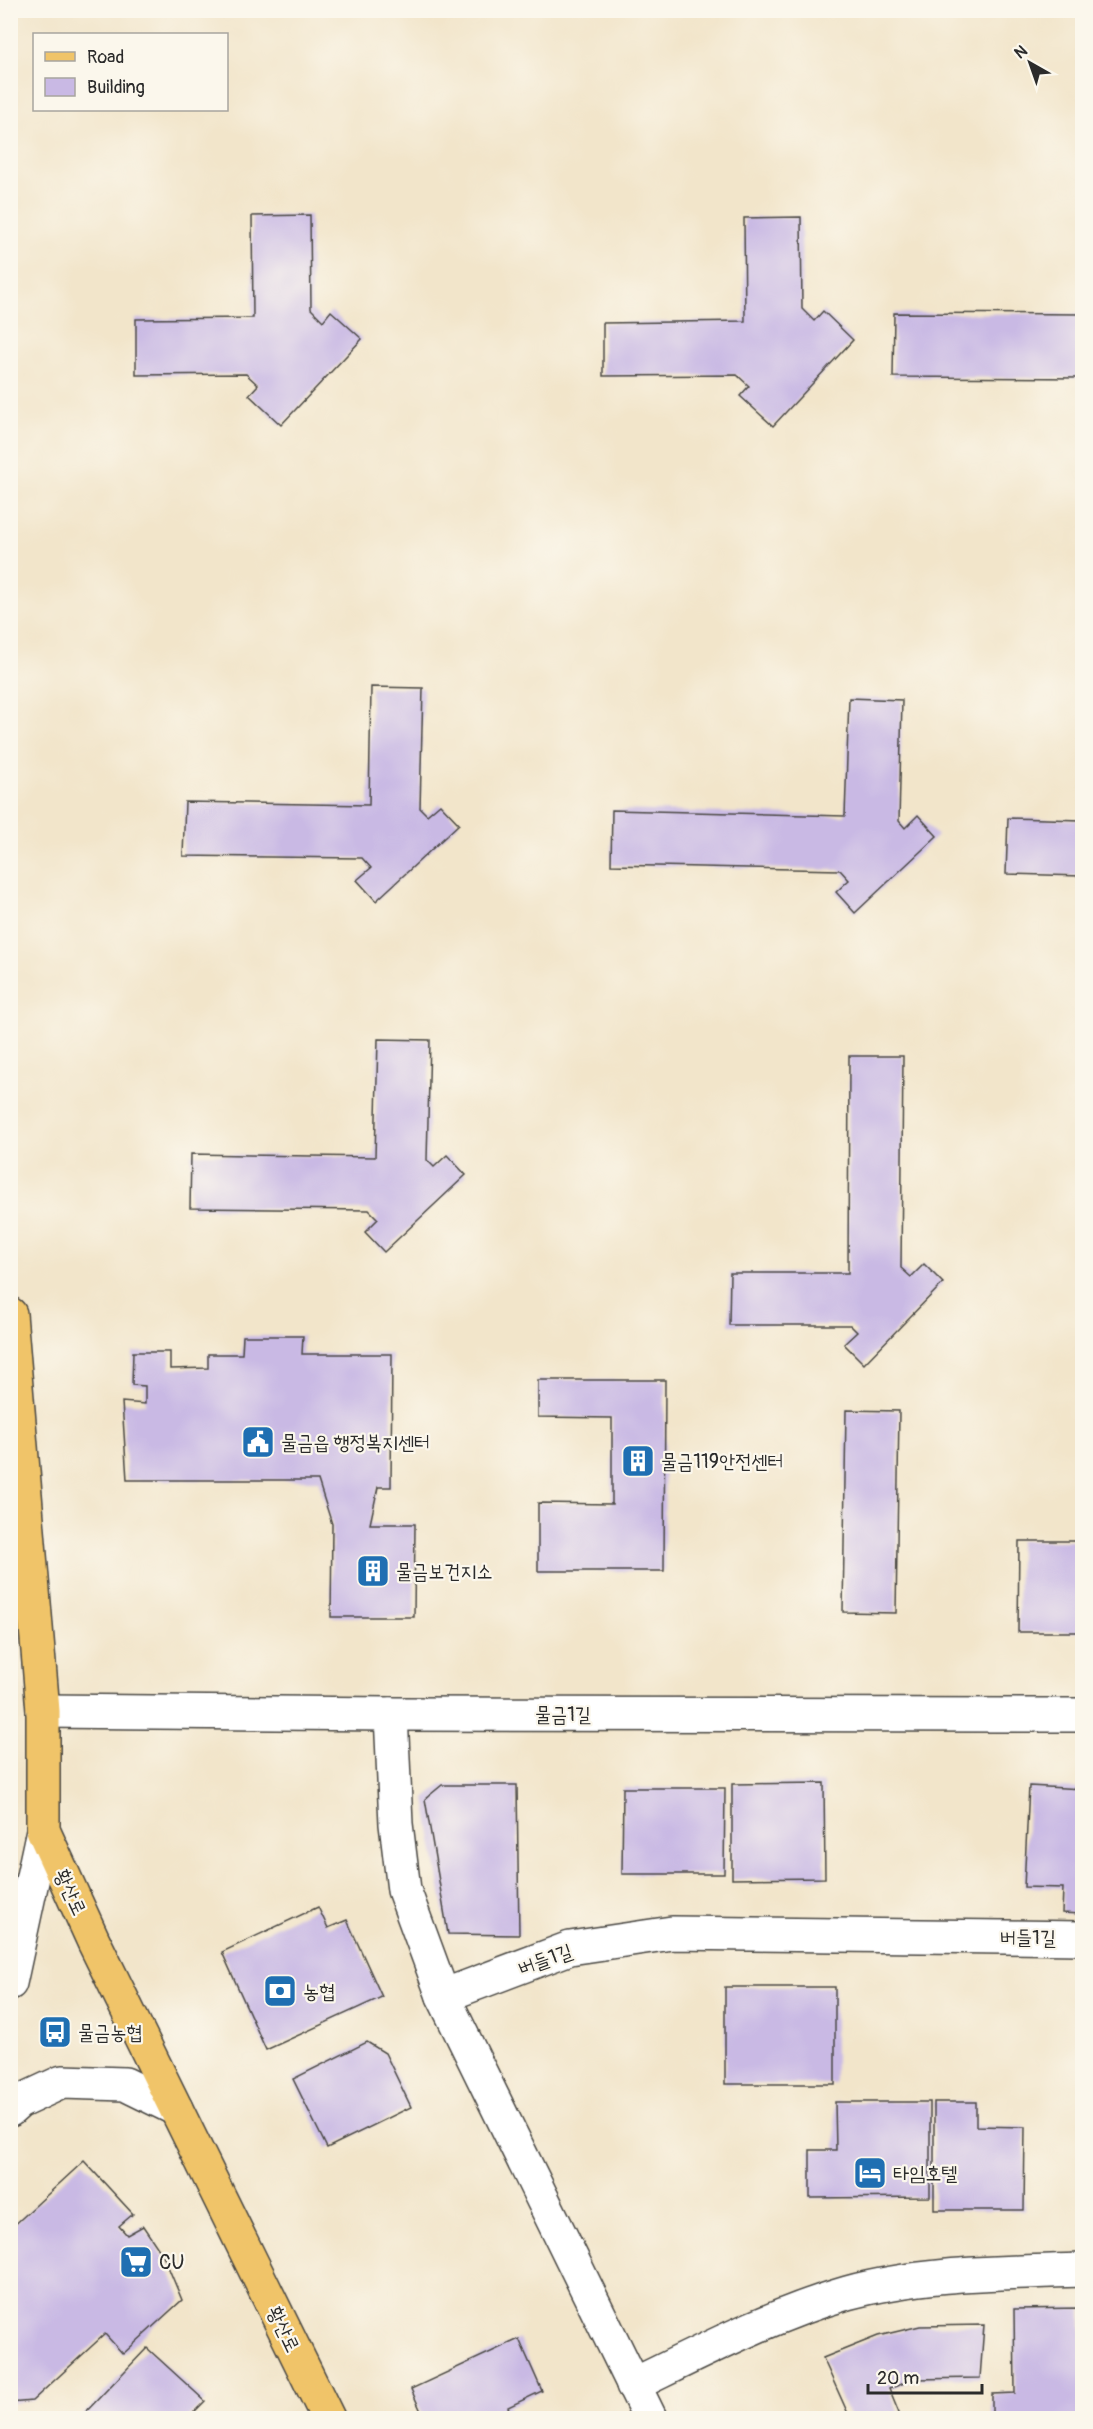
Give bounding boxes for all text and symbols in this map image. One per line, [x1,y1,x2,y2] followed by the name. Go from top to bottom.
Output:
[33,33,228,111] legend
[1000,33,1060,93] north arrow
[1010,41,1032,63] text: N
[87,46,124,69] text: Road
[87,76,145,99] text: Building
[240,1424,276,1460] public building icon: 물금읍 행정복지센터
[281,1430,430,1455] place label: 물금읍 행정복지센터
[620,1443,656,1479] building icon: 물금119안전센터
[661,1449,784,1474] place label: 물금119안전센터
[355,1553,391,1589] building icon: 물금보건지소
[396,1559,493,1584] place label: 물금보건지소
[535,1702,591,1727] street label: 물금1길
[49,1865,92,1919] street label: 황산로
[1000,1925,1056,1950] street label: 버들1길
[515,1939,576,1980] street label: 버들1길
[262,1973,298,2009] bank icon: 농협
[303,1979,335,2004] place label: 농협
[37,2014,73,2050] bus stop icon: 물금농협
[78,2020,142,2045] place label: 물금농협
[852,2155,888,2191] hotel icon: 타임호텔
[893,2161,957,2186] place label: 타임호텔
[118,2244,154,2280] supermarket icon: CU
[159,2250,185,2275] place label: CU
[262,2302,305,2356] street label: 황산로
[868,2357,982,2395] scale bar
[877,2367,919,2390] text: 20 m

